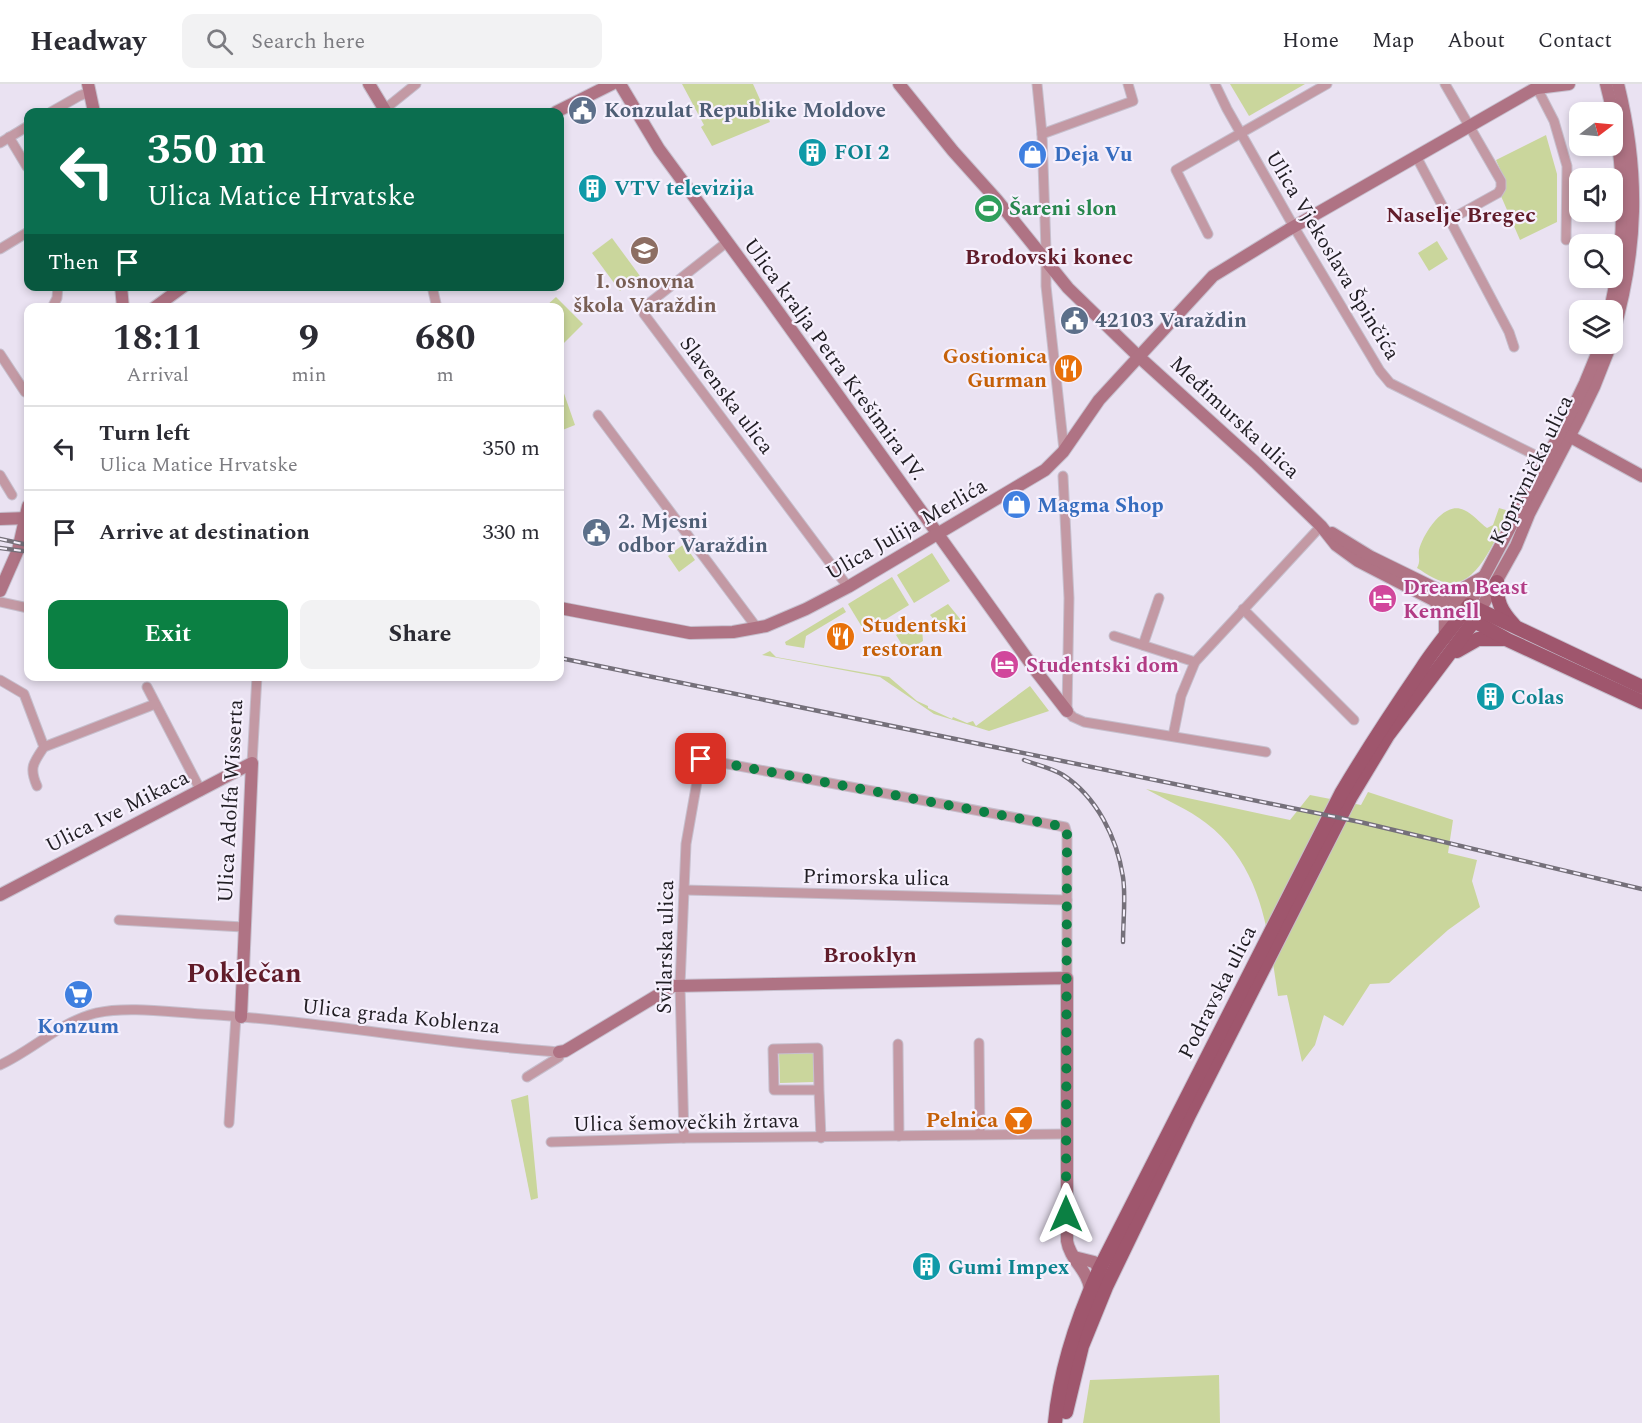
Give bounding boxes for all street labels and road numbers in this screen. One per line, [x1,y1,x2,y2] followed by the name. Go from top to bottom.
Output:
[1257,145,1408,367] street label: Ulica Vjekoslava Špinčića
[735,232,933,488] street label: Ulica kralja Petra Krešimira IV.
[671,330,782,462] street label: Slavenska ulica
[1162,349,1307,487] street label: Međimurska ulica
[1482,389,1582,551] street label: Koprivnička ulica
[820,470,994,589] street label: Ulica Julija Merlića
[210,698,252,904] street label: Ulica Adolfa Wisserta
[40,762,196,862] street label: Ulica Ive Mikaca
[802,861,950,895] street label: Primorska ulica
[649,879,683,1014] street label: Svilarska ulica
[1171,920,1266,1065] street label: Podravska ulica
[300,991,502,1043] street label: Ulica grada Koblenza
[573,1105,800,1141] street label: Ulica šemovečkih žrtava

